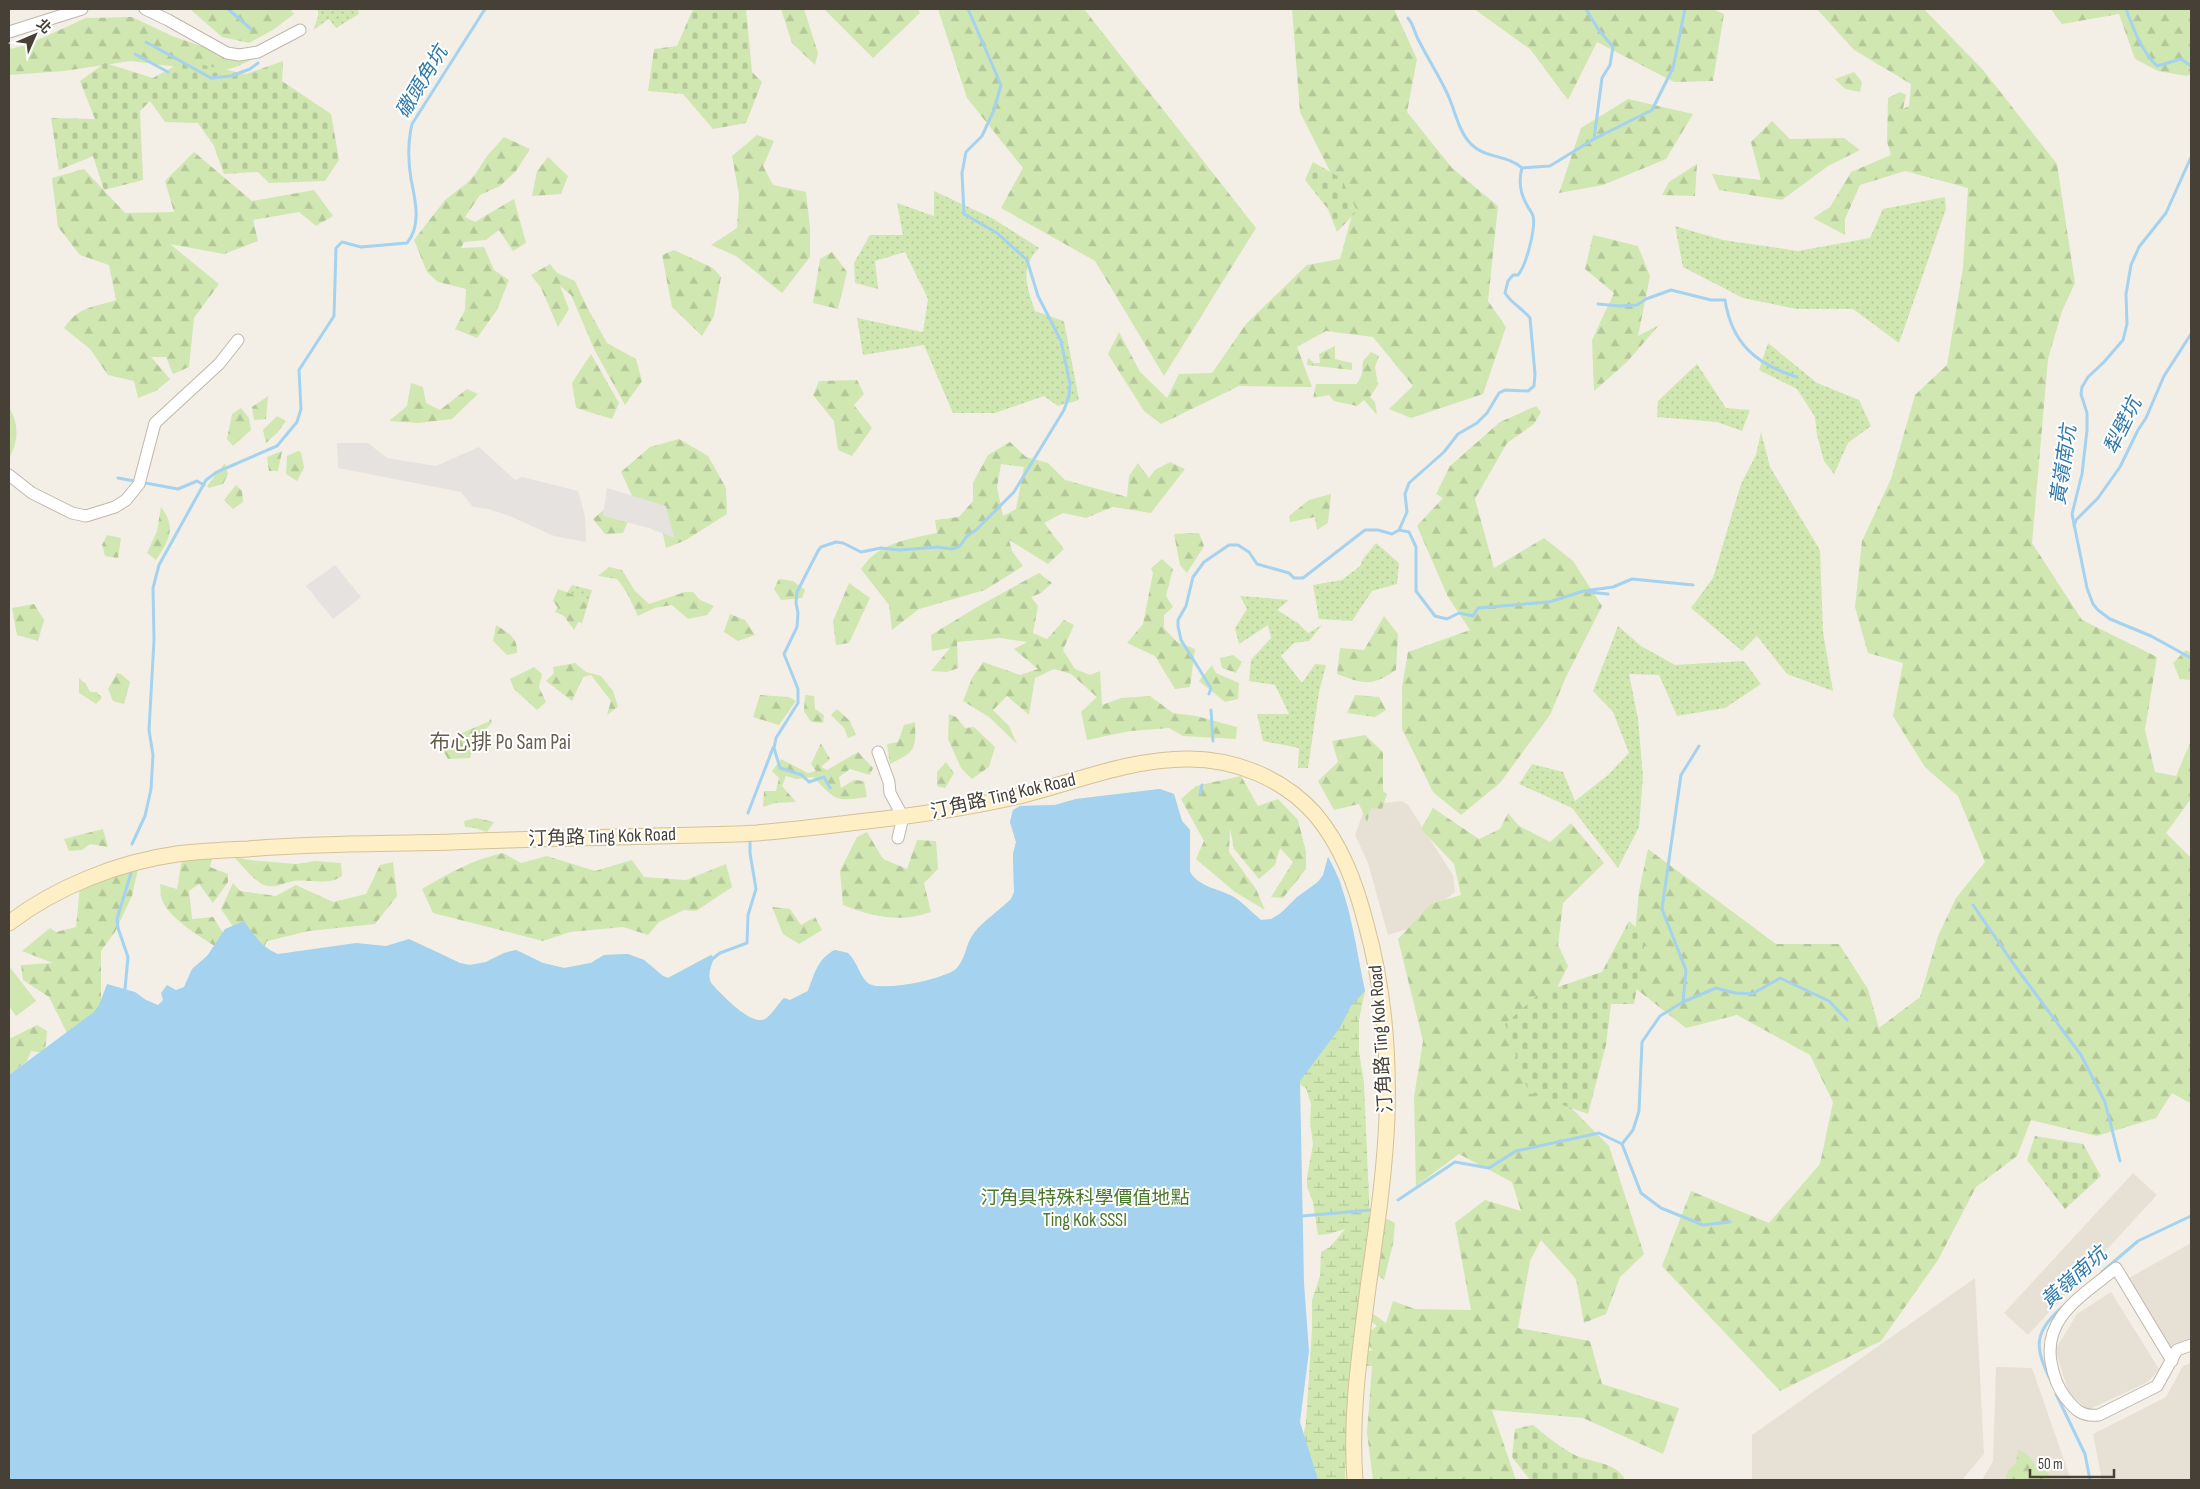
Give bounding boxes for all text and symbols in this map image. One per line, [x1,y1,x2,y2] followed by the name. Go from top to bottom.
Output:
[10,10,60,60] north arrow
[33,15,55,37] text: 北
[391,39,454,122] water label: 䃟頭角坑
[2099,391,2148,458] water label: 犁壁坑
[2047,421,2082,506] water label: 黃嶺南坑
[429,730,571,755] district label: 布心排 Po Sam Pai
[928,768,1078,824] street label: 汀角路 Ting Kok Road
[528,823,676,851] street label: 汀角路 Ting Kok Road
[1364,964,1398,1114] street label: 汀角路 Ting Kok Road
[980,1187,1190,1232] park label: 汀角具特殊科學價值地點 Ting Kok SSSI
[2036,1240,2114,1314] water label: 黃嶺南坑
[2030,1446,2114,1478] scale bar
[2038,1455,2063,1474] text: 50 m

